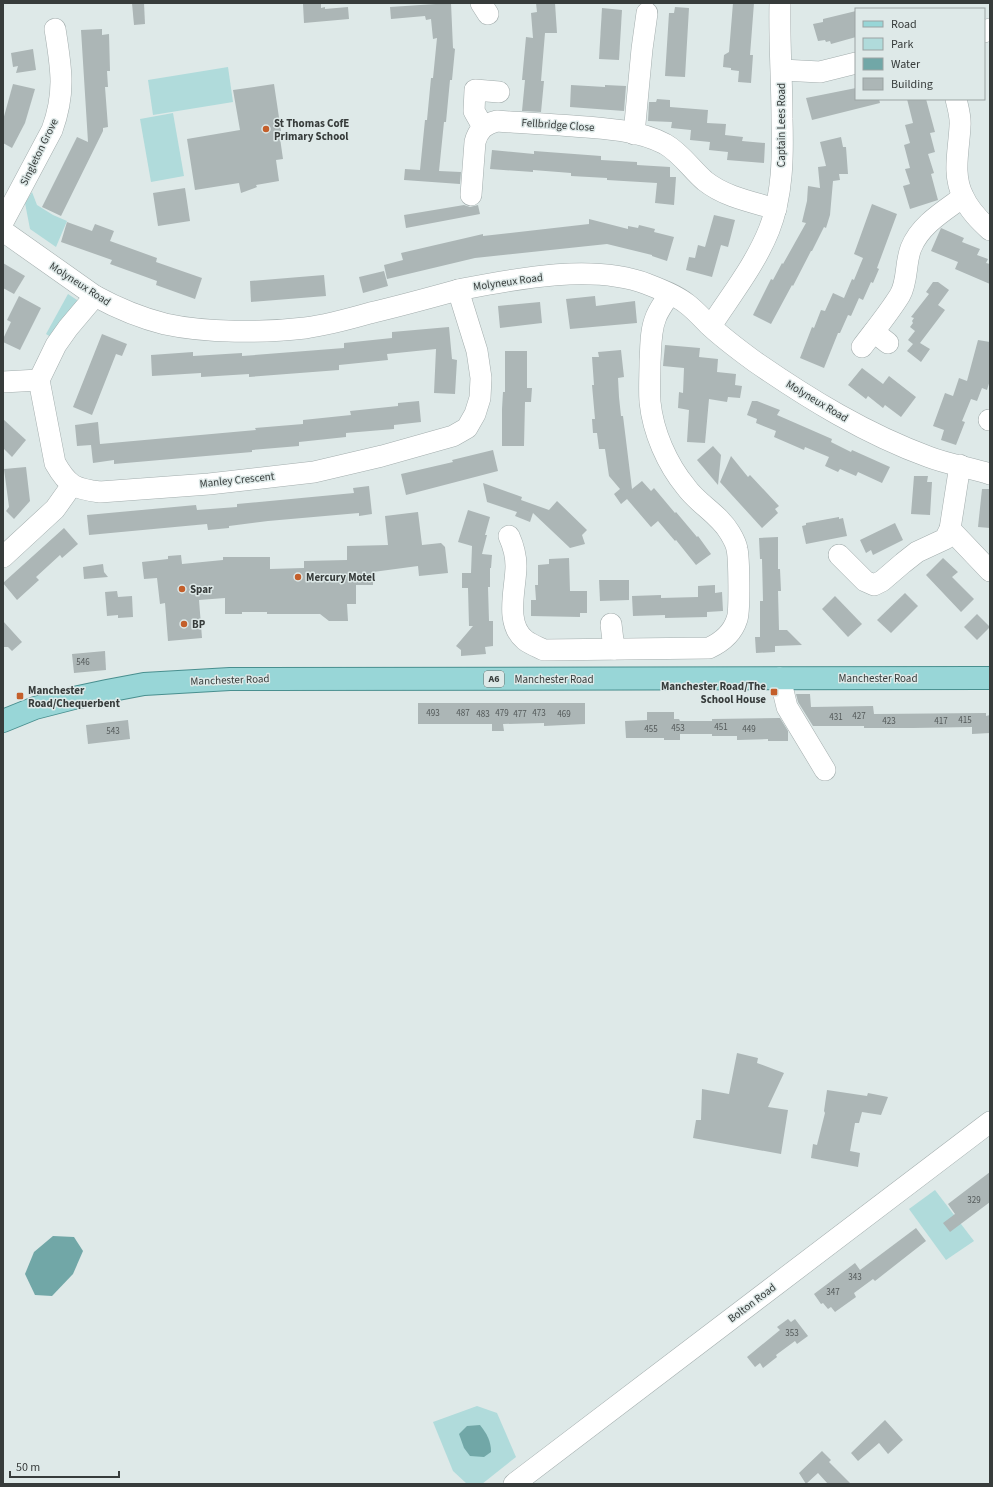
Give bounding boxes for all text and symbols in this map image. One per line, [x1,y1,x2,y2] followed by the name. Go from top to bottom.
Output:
[855,8,985,100] legend
[891,16,917,33] text: Road
[891,36,913,53] text: Park
[891,56,921,73] text: Water
[891,76,933,93] text: Building
[774,83,789,167] street label: Captain Lees Road
[16,115,62,188] street label: Singleton Grove
[521,115,596,135] street label: Fellbridge Close
[274,116,349,144] place label: St Thomas CofE Primary School
[261,124,271,134] marker: St Thomas CofE Primary School
[47,259,113,309] street label: Molyneux Road
[472,270,544,294] street label: Molyneux Road
[783,377,851,425] street label: Molyneux Road
[199,469,275,491] street label: Manley Crescent
[306,570,376,585] place label: Mercury Motel
[293,572,303,582] marker: Mercury Motel
[190,582,213,597] place label: Spar
[177,584,187,594] marker: Spar
[192,617,206,632] place label: BP
[179,619,189,629] marker: BP
[76,656,90,669] house number: 546
[190,671,270,689] street label: Manchester Road
[484,671,504,687] road number: A6
[838,671,918,686] street label: Manchester Road
[514,672,594,687] street label: Manchester Road
[661,679,766,707] place label: Manchester Road/The School House
[28,683,121,711] place label: Manchester Road/Chequerbent
[769,687,779,697] marker: Manchester Road/The School House
[15,691,25,701] marker: Manchester Road/Chequerbent
[426,707,440,720] house number: 493
[456,707,470,720] house number: 487
[495,707,509,720] house number: 479
[532,707,546,720] house number: 473
[476,708,490,721] house number: 483
[513,708,527,721] house number: 477
[557,708,571,721] house number: 469
[852,710,866,723] house number: 427
[829,711,843,724] house number: 431
[958,714,972,727] house number: 415
[882,715,896,728] house number: 423
[934,715,948,728] house number: 417
[714,721,728,734] house number: 451
[671,722,685,735] house number: 453
[644,723,658,736] house number: 455
[742,723,756,736] house number: 449
[106,725,120,738] house number: 543
[967,1194,981,1207] house number: 329
[848,1271,862,1284] house number: 343
[725,1280,779,1326] street label: Bolton Road
[826,1286,840,1299] house number: 347
[785,1327,799,1340] house number: 353
[10,1453,119,1479] scale bar
[16,1459,40,1476] text: 50 m

